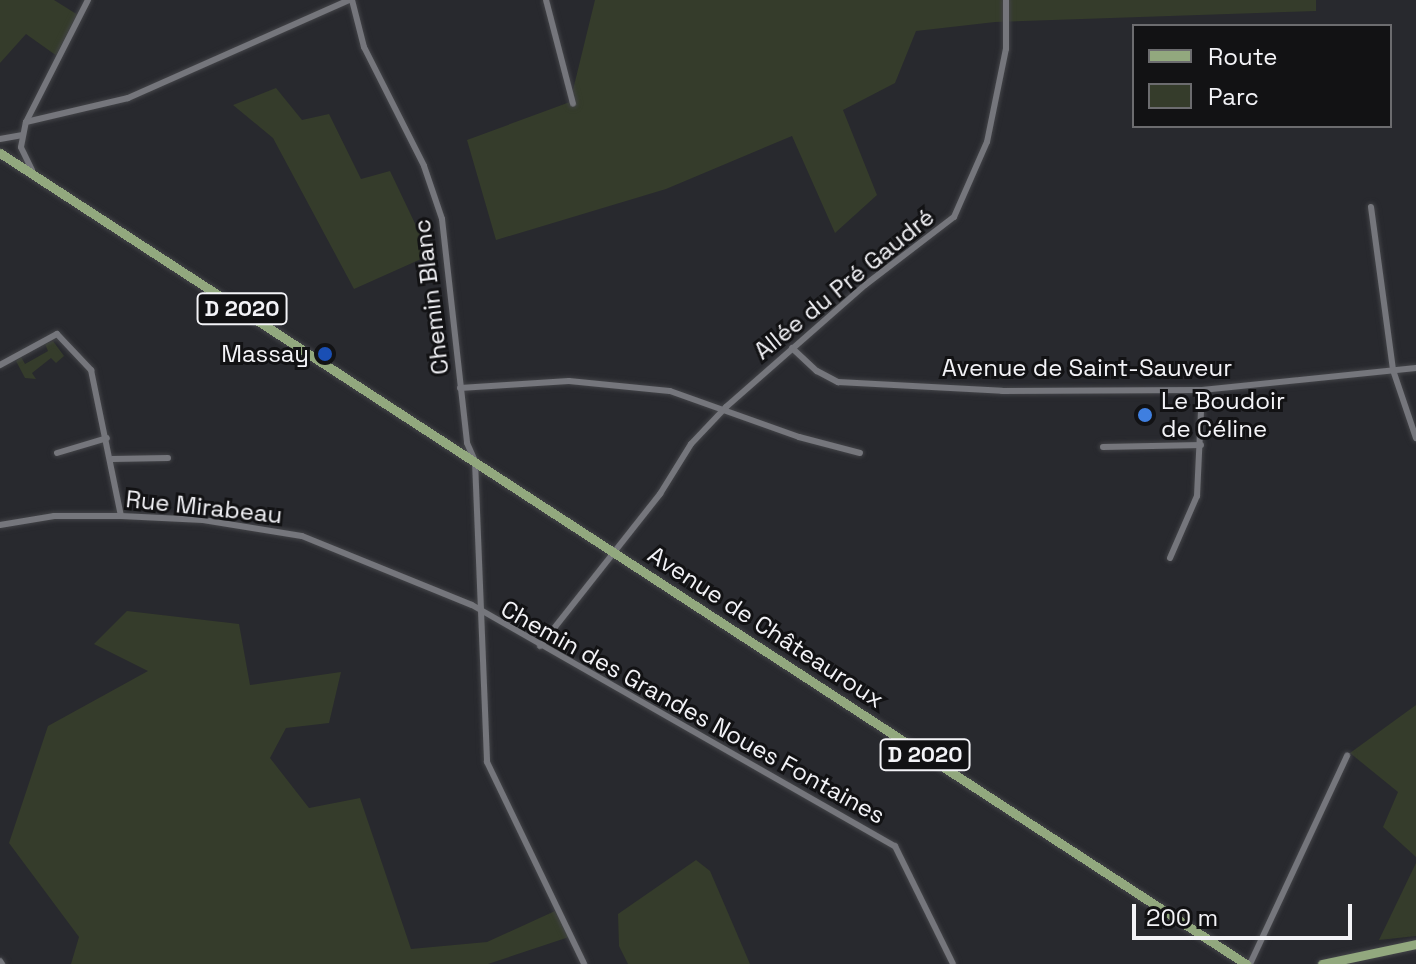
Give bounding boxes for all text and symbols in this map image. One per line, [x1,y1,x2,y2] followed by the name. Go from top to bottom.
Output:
[1132,24,1392,128] legend
[1208,41,1277,72] text: Route
[1208,81,1259,112] text: Parc
[748,202,940,366] street label: Allée du Pré Gaudré
[407,218,455,376] street label: Chemin Blanc
[196,291,288,327] road number: D 2020
[221,340,309,368] place label: Massay
[316,345,334,363] marker: Massay
[942,354,1232,382] street label: Avenue de Saint-Sauveur
[1161,387,1285,443] place label: Le Boudoir de Céline
[1136,406,1154,424] marker: Le Boudoir de Céline
[124,484,284,530] street label: Rue Mirabeau
[643,540,889,714] street label: Avenue de Châteauroux
[496,594,890,830] street label: Chemin des Grandes Noues Fontaines
[879,737,971,773] road number: D 2020
[1136,888,1356,938] scale bar
[1146,902,1218,933] text: 200 m

